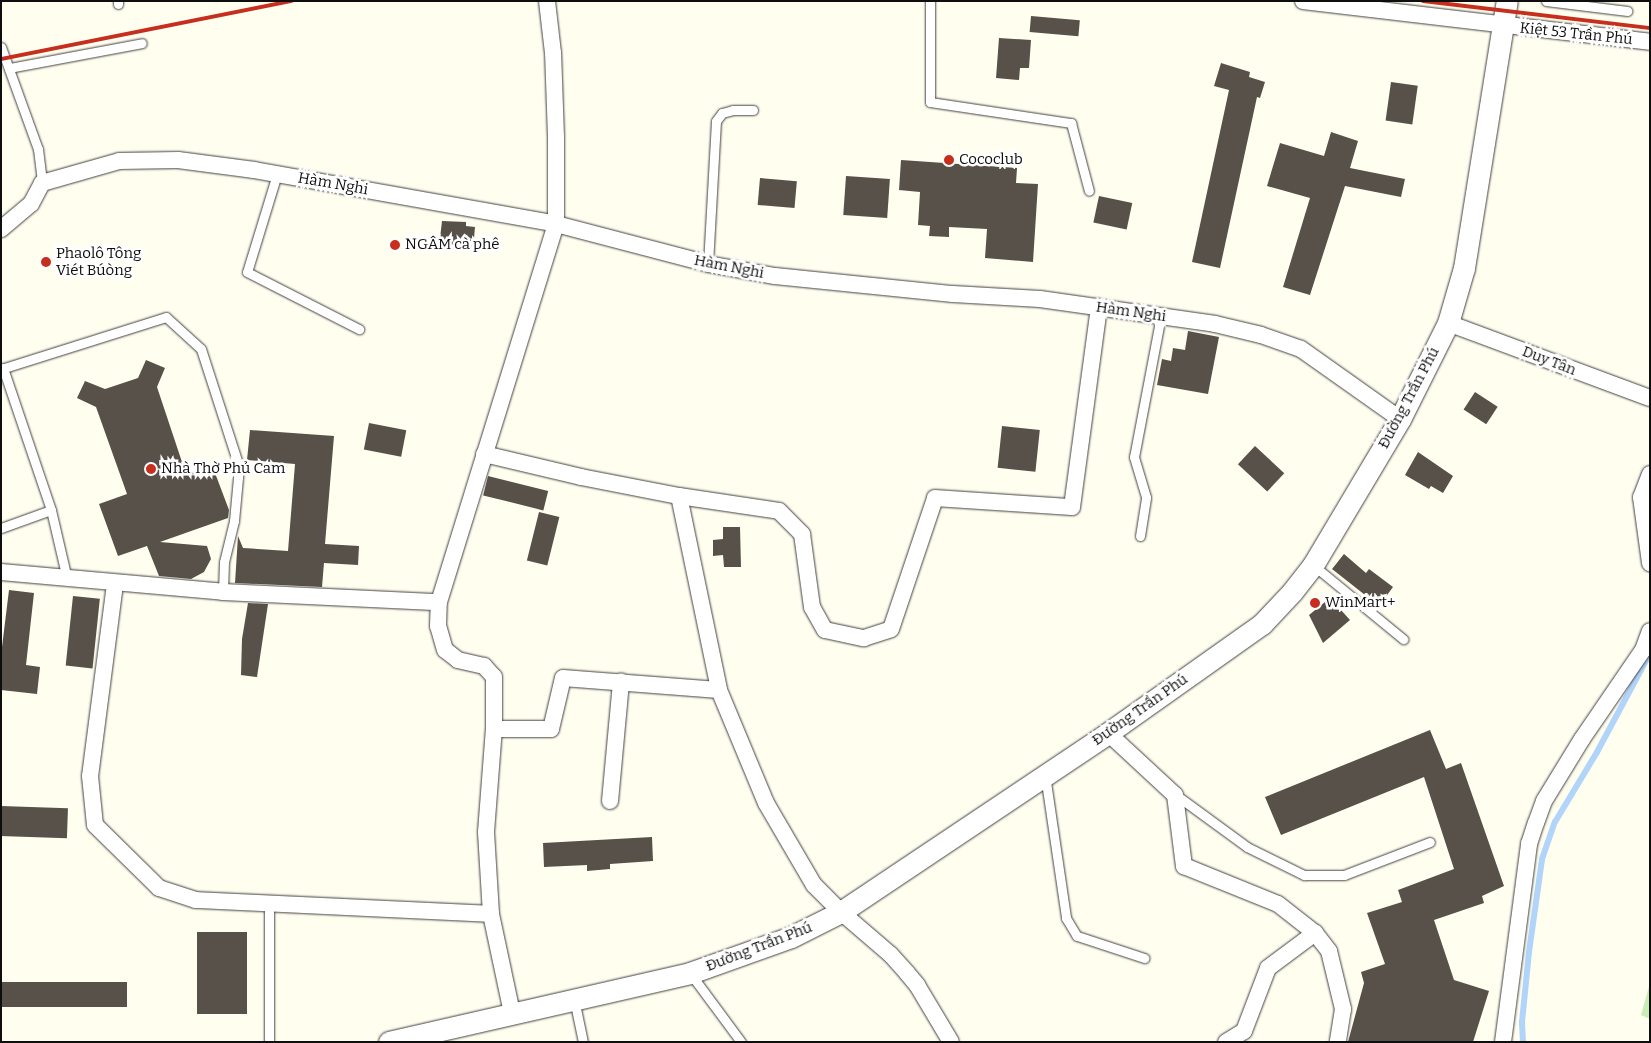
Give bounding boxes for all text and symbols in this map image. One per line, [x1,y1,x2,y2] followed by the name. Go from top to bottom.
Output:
[1519,19,1633,49] street label: Kiệt 53 Trần Phú
[959,151,1023,169] place label: Cococlub
[943,154,955,166] marker: Cococlub
[297,169,369,199] street label: Hàm Nghi
[405,236,499,254] place label: NGÂM cà phê
[389,239,401,251] marker: NGÂM cà phê
[56,244,141,279] place label: Phaolô Tông Viét Búòng
[693,251,765,283] street label: Hàm Nghi
[40,256,52,268] marker: Phaolô Tông Viét Búòng
[1095,298,1167,326] street label: Hàm Nghi
[1520,343,1578,379] street label: Duy Tân
[1375,344,1443,452] street label: Đường Trần Phú
[161,460,285,478] place label: Nhà Thờ Phủ Cam
[145,463,157,475] marker: Nhà Thờ Phủ Cam
[1325,594,1396,612] place label: WinMart+
[1309,597,1321,609] marker: WinMart+
[1089,670,1191,750] street label: Đường Trần Phú
[703,918,815,976] street label: Đường Trần Phú

